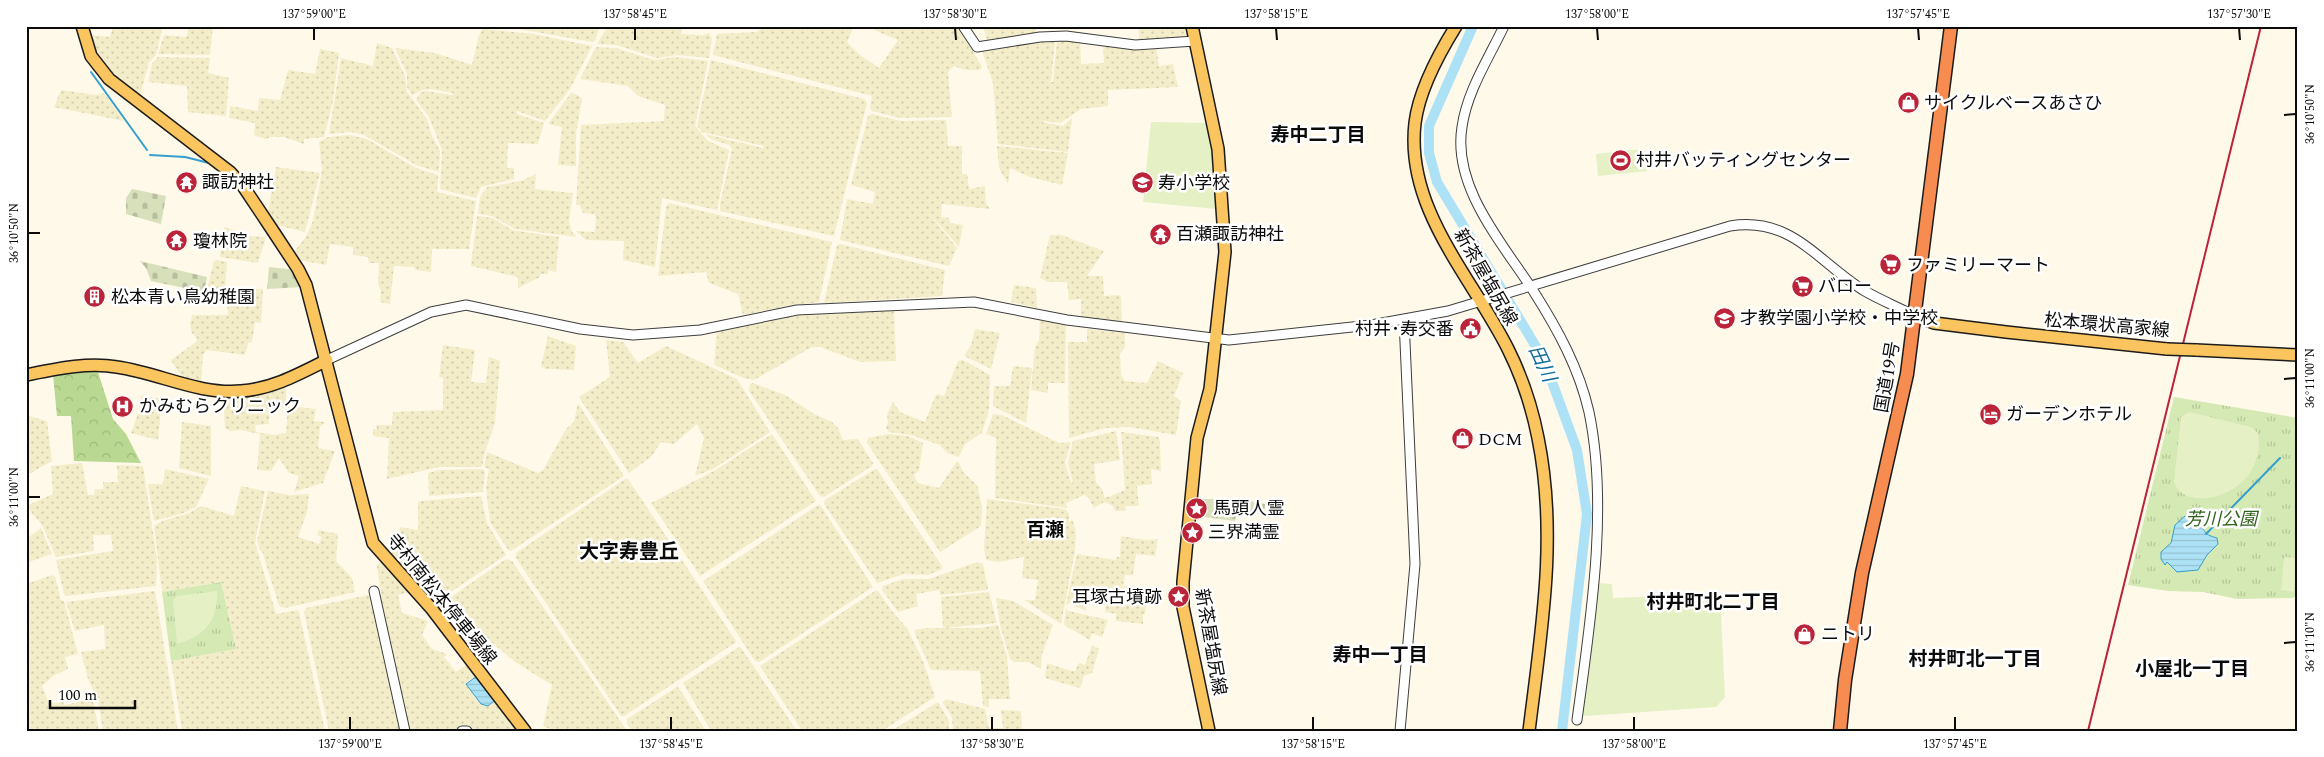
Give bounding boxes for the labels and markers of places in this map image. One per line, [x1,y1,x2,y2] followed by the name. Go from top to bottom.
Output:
[1924,90,2102,117] place label: サイクルベースあさひ
[1896,91,1920,115] shop icon: サイクルベースあさひ
[1636,147,1851,174] place label: 村井バッティングセンター
[1608,148,1632,172] sports icon: 村井バッティングセンター
[202,169,274,196] place label: 諏訪神社
[174,170,198,194] temple icon: 諏訪神社
[1158,170,1230,197] place label: 寿小学校
[1130,171,1154,195] school or university icon: 寿小学校
[1176,221,1284,248] place label: 百瀬諏訪神社
[1148,222,1172,246] temple icon: 百瀬諏訪神社
[193,228,247,255] place label: 瓊林院
[165,229,189,253] temple icon: 瓊林院
[1906,252,2050,279] place label: ファミリーマート
[1878,253,1902,277] supermarket icon: ファミリーマート
[1818,273,1872,300] place label: バロー
[1790,274,1814,298] supermarket icon: バロー
[111,284,255,311] place label: 松本青い鳥幼稚園
[83,285,107,309] building icon: 松本青い鳥幼稚園
[1740,305,1938,332] place label: 才教学園小学校・中学校
[1712,306,1736,330] school or university icon: 才教学園小学校・中学校
[1355,316,1454,343] place label: 村井･寿交番
[1458,317,1482,341] public building icon: 村井･寿交番
[139,393,301,420] place label: かみむらクリニック
[111,394,135,418] hospital icon: かみむらクリニック
[2006,401,2132,428] place label: ガーデンホテル
[1978,402,2002,426] hotel icon: ガーデンホテル
[1478,426,1522,453] place label: DCM
[1450,427,1474,451] shop icon: DCM
[1213,495,1285,522] place label: 馬頭人霊
[1185,496,1209,520] place icon: 馬頭人霊
[1208,519,1280,546] place label: 三界満霊
[1180,520,1204,544] place icon: 三界満霊
[1072,584,1162,611] place label: 耳塚古墳跡
[1166,585,1190,609] place icon: 耳塚古墳跡
[1821,621,1875,648] place label: ニトリ
[1793,622,1817,646] shop icon: ニトリ

